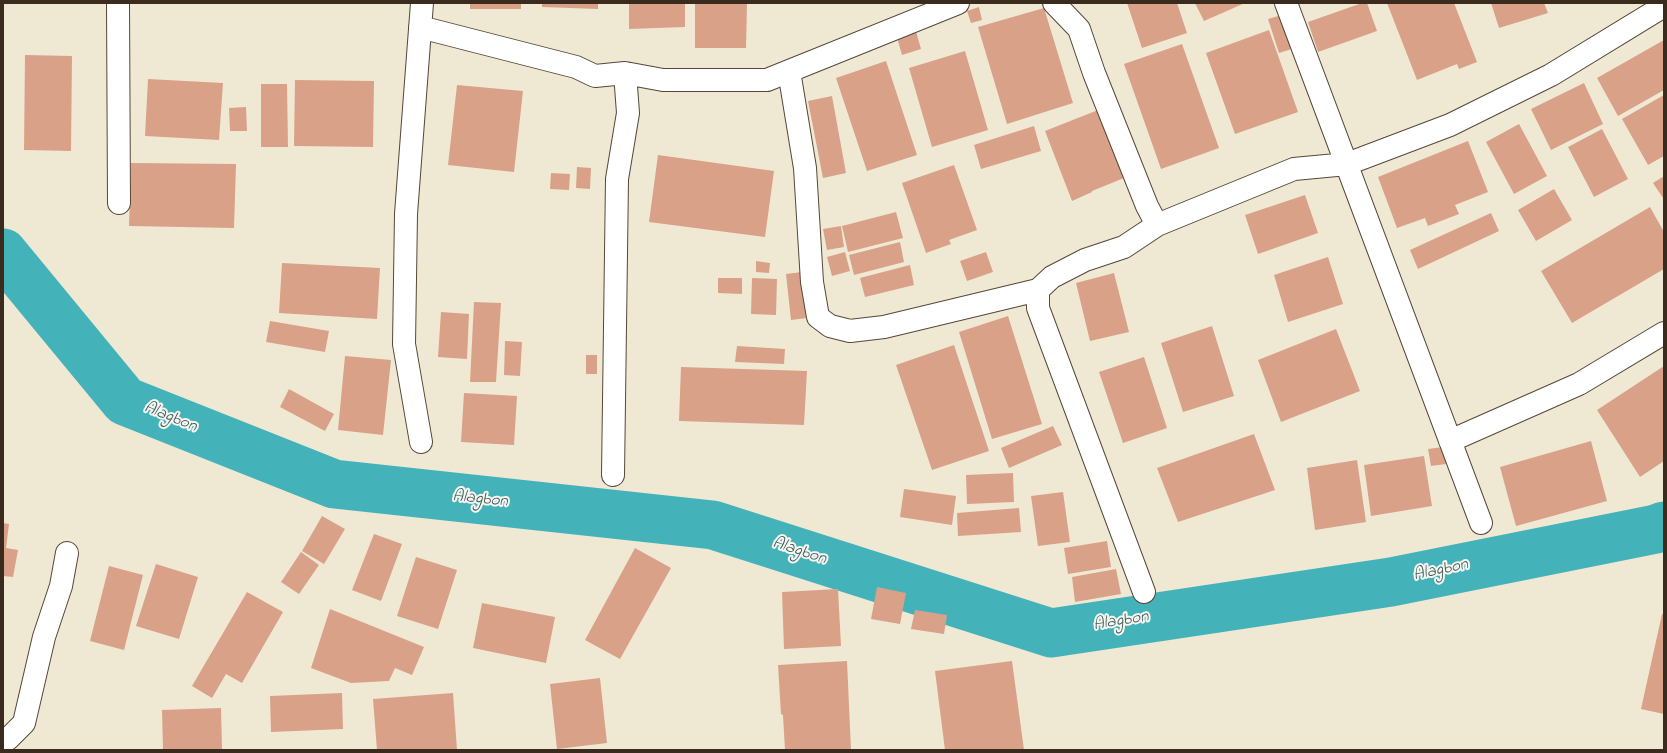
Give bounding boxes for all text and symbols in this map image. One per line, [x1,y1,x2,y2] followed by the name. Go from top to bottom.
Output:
[140,398,200,438] water label: Alagbon
[451,487,509,513] water label: Alagbon
[769,534,829,570] water label: Alagbon
[1412,555,1470,587] water label: Alagbon
[1092,608,1150,636] water label: Alagbon

